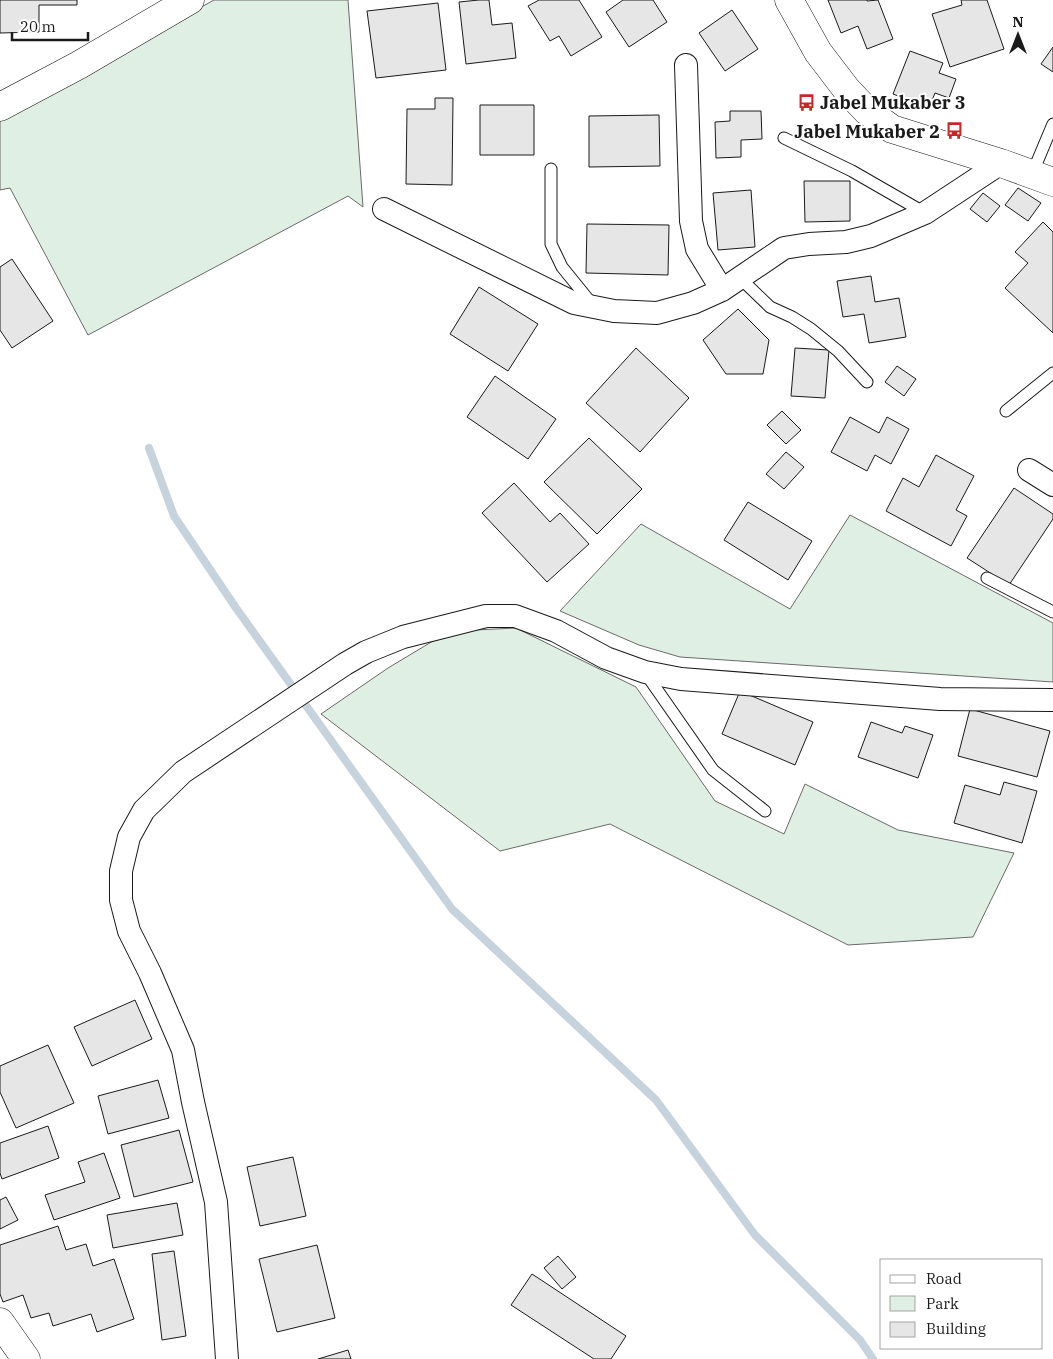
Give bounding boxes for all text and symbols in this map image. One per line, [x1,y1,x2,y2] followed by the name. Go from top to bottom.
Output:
[12,10,89,42] scale bar
[993,10,1043,60] north arrow
[1012,13,1024,31] text: N
[20,17,56,36] text: 20 m
[820,91,966,114] place label: Jabel Mukaber 3
[796,92,816,112] bus stop icon: Jabel Mukaber 3
[794,120,940,143] place label: Jabel Mukaber 2
[944,121,964,141] bus stop icon: Jabel Mukaber 2
[880,1259,1043,1349] legend
[926,1269,962,1288] text: Road
[926,1294,959,1313] text: Park
[926,1319,986,1338] text: Building

